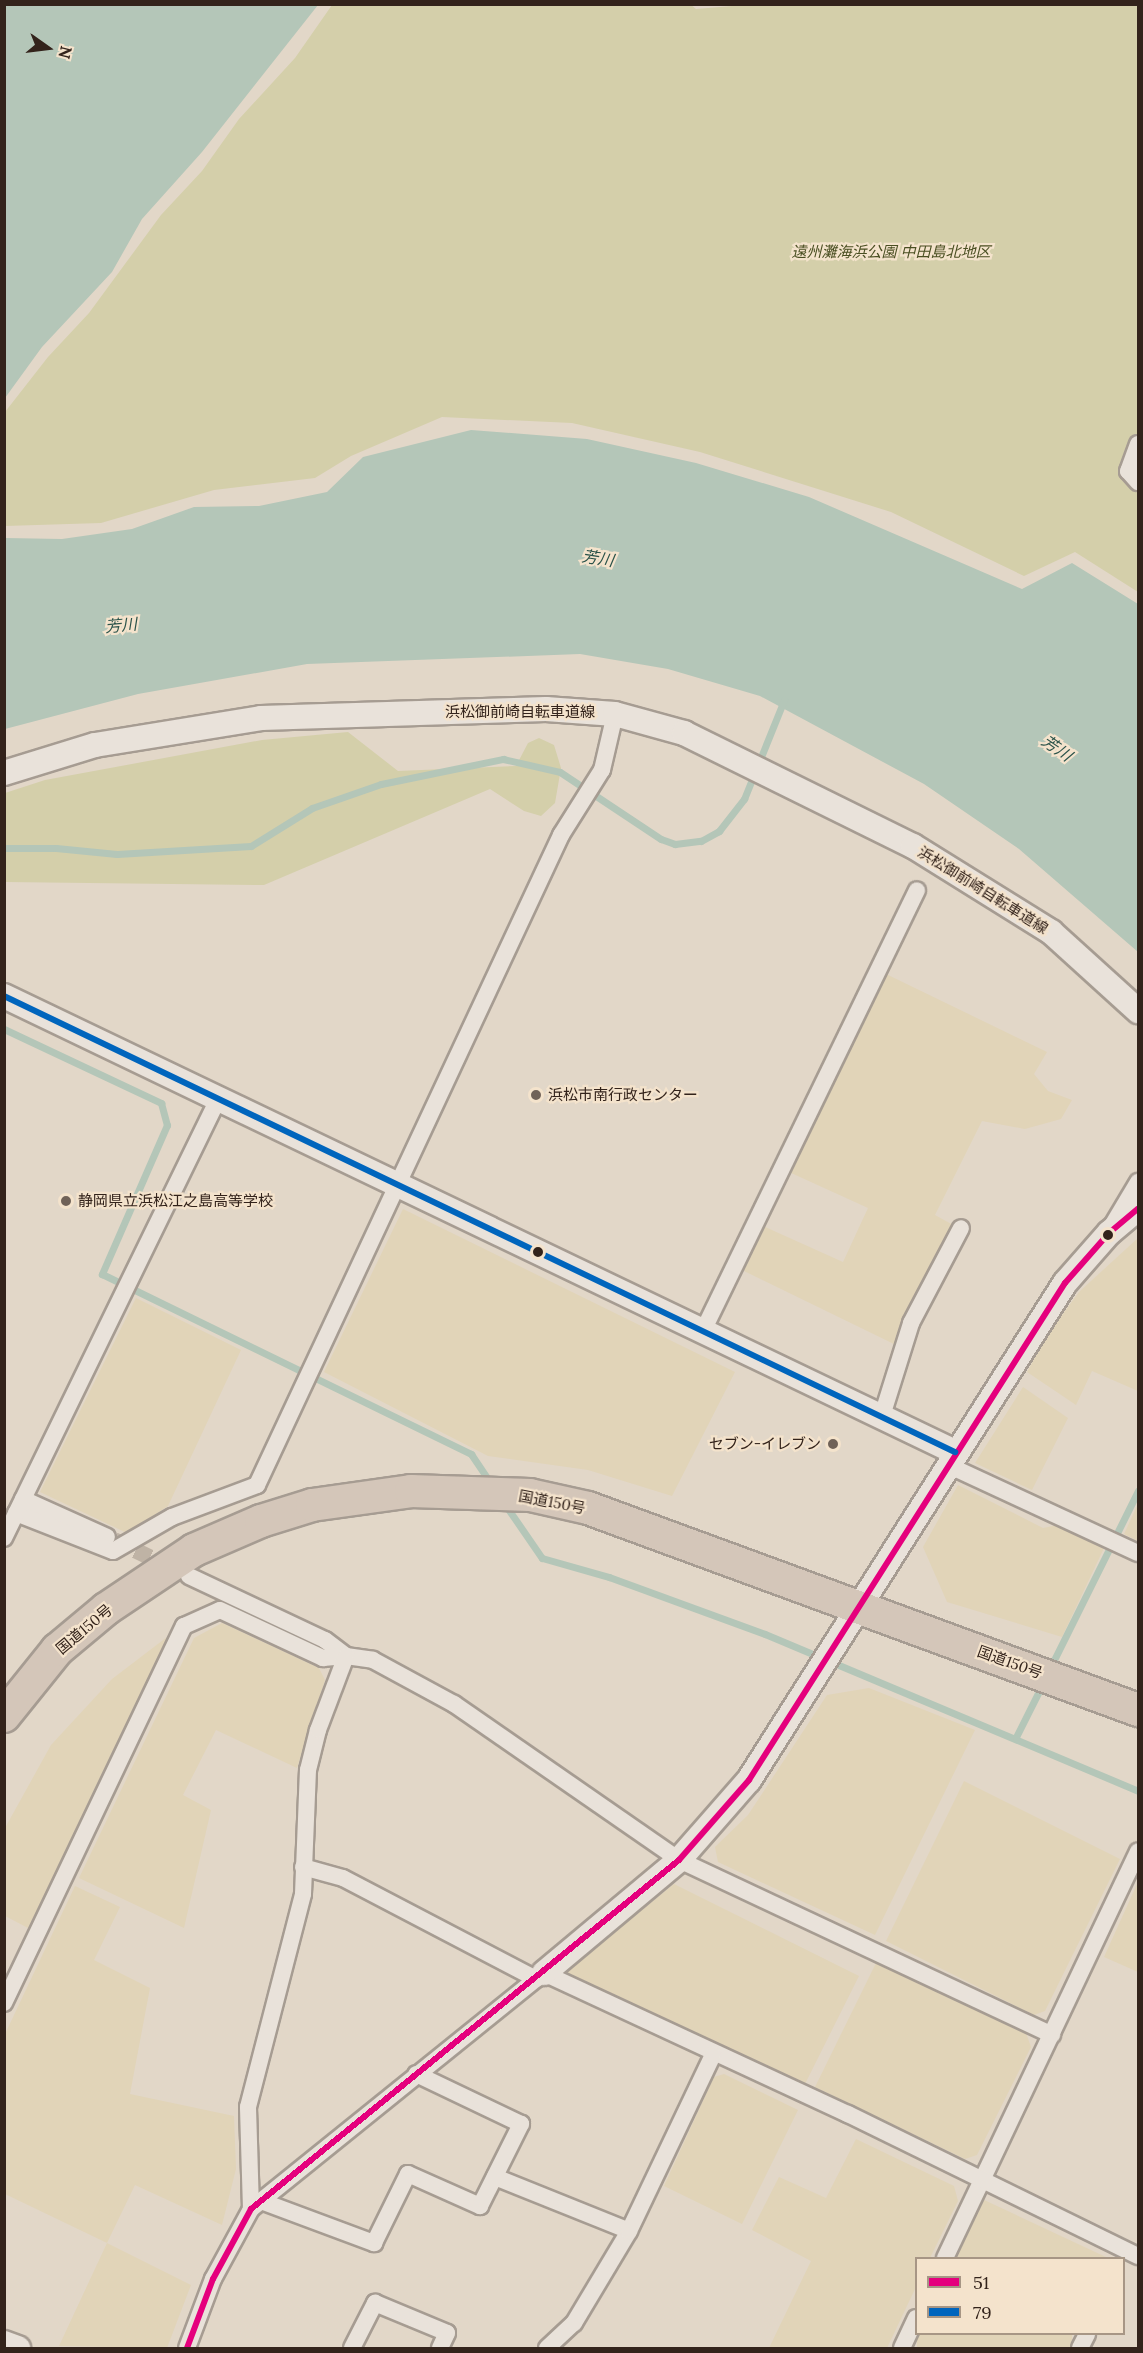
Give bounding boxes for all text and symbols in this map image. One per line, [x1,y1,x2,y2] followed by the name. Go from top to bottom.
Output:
[18,18,78,78] north arrow
[54,44,77,61] text: N
[792,243,990,261] park label: 遠州灘海浜公園 中田島北地区
[581,546,615,570] water label: 芳川
[104,614,138,636] water label: 芳川
[445,703,595,721] street label: 浜松御前崎自転車道線
[1038,731,1076,765] water label: 芳川
[915,843,1051,937] street label: 浜松御前崎自転車道線
[548,1086,698,1104] place label: 浜松市南行政センター
[529,1088,543,1102] marker: 浜松市南行政センター
[78,1192,273,1210] place label: 静岡県立浜松江之島高等学校
[59,1194,73,1208] marker: 静岡県立浜松江之島高等学校
[1102,1229,1114,1241] unlabelled marker
[532,1246,544,1258] unlabelled marker
[709,1435,821,1453] place label: セブン-イレブン
[826,1437,840,1451] marker: セブン-イレブン
[517,1487,587,1517] street label: 国道150号
[52,1600,116,1658] street label: 国道150号
[975,1642,1045,1682] street label: 国道150号
[915,2257,1125,2335] legend
[973,2271,989,2294] text: 51
[973,2301,992,2324] text: 79

